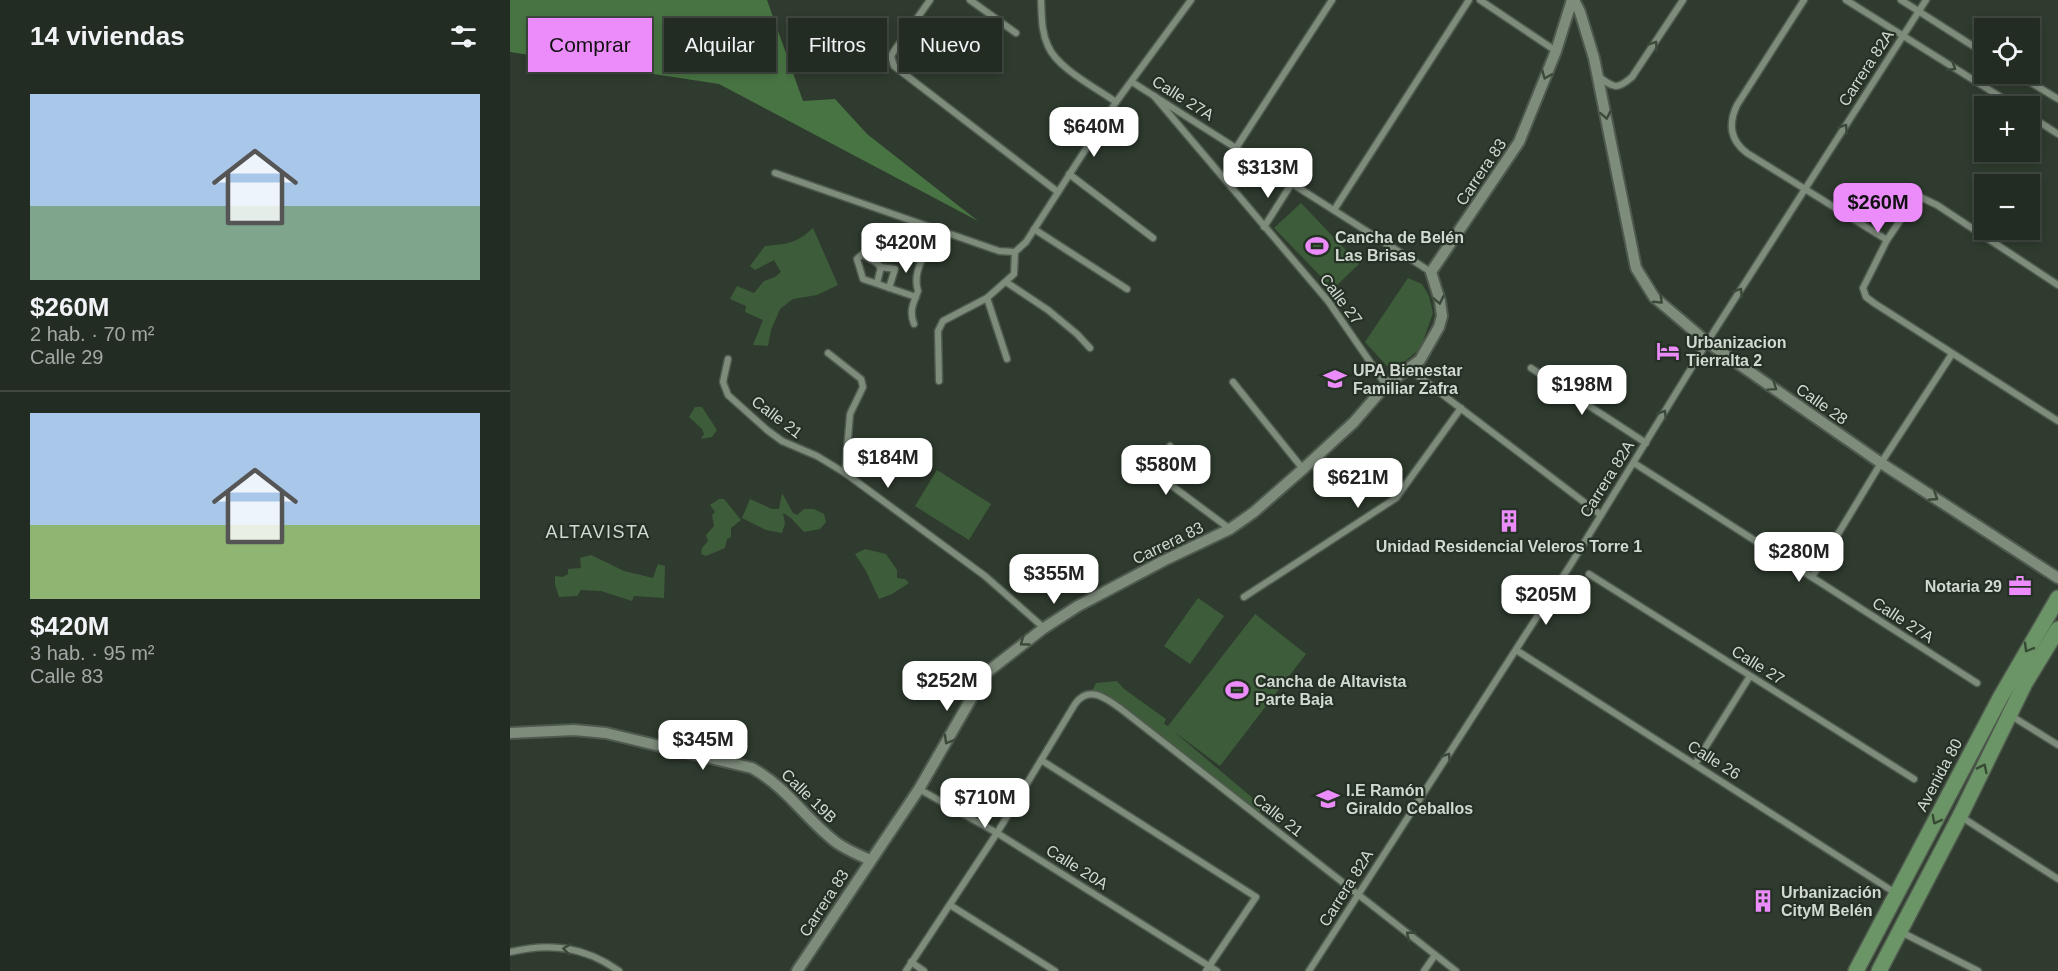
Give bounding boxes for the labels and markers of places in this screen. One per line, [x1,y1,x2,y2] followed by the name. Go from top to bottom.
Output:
[1052,107,1136,158] pin: $640M
[1226,148,1310,199] pin: $313M
[1836,183,1920,234] pin: $260M
[864,223,948,274] pin: $420M
[1335,229,1464,264] place label: Cancha de Belén Las Brisas
[1304,233,1330,259] sports icon: Cancha de Belén Las Brisas
[1686,334,1786,369] place label: Urbanizacion Tierralta 2
[1655,338,1681,364] hotel icon: Urbanizacion Tierralta 2
[1353,362,1462,397] place label: UPA Bienestar Familiar Zafra
[1540,365,1624,416] pin: $198M
[1322,366,1348,392] school or university icon: UPA Bienestar Familiar Zafra
[846,438,930,489] pin: $184M
[1124,445,1208,496] pin: $580M
[1316,458,1400,509] pin: $621M
[1496,508,1522,534] building icon: Unidad Residencial Veleros Torre 1
[1757,532,1841,583] pin: $280M
[1376,538,1642,555] place label: Unidad Residencial Veleros Torre 1
[1012,554,1096,605] pin: $355M
[2007,573,2033,599] office icon: Notaria 29
[1504,575,1588,626] pin: $205M
[1925,578,2002,595] place label: Notaria 29
[905,661,989,712] pin: $252M
[1255,673,1407,708] place label: Cancha de Altavista Parte Baja
[1224,677,1250,703] sports icon: Cancha de Altavista Parte Baja
[661,720,745,771] pin: $345M
[943,778,1027,829] pin: $710M
[1346,782,1473,817] place label: I.E Ramón Giraldo Ceballos
[1315,786,1341,812] school or university icon: I.E Ramón Giraldo Ceballos
[1781,884,1881,919] place label: Urbanización CityM Belén
[1750,888,1776,914] building icon: Urbanización CityM Belén

